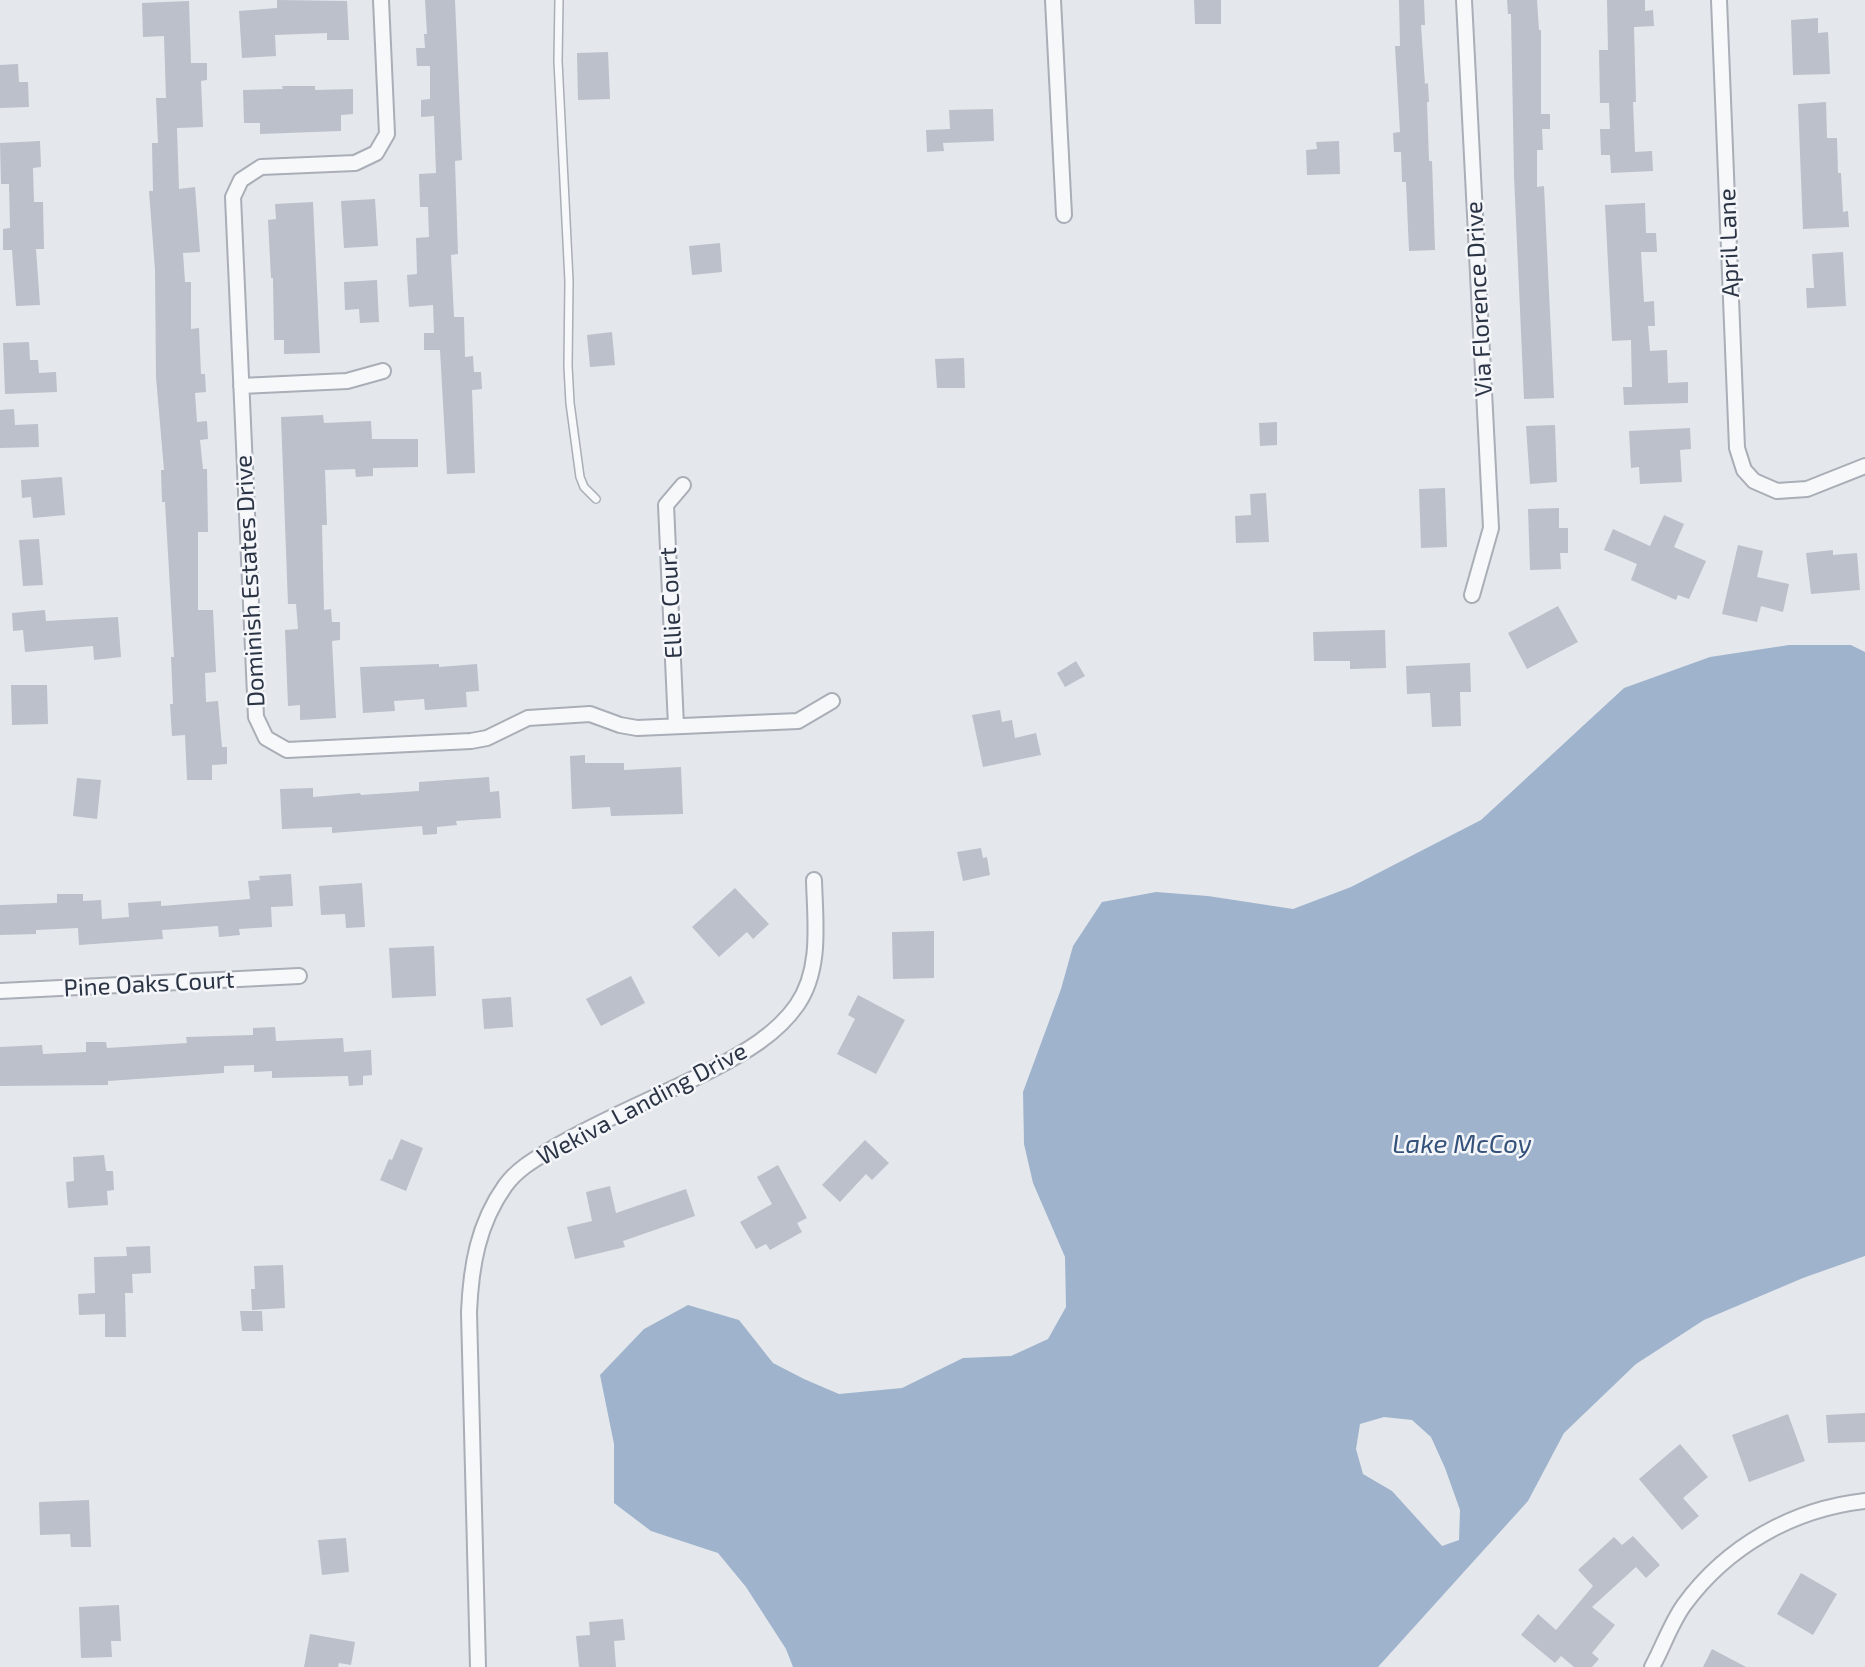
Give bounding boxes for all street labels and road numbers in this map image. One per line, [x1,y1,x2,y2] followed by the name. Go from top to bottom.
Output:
[1713,188,1745,298] street label: April Lane
[1459,201,1499,397] street label: Via Florence Drive
[229,454,271,708] street label: Dominish Estates Drive
[654,546,688,660] street label: Ellie Court
[63,965,235,1003] street label: Pine Oaks Court
[532,1037,752,1171] street label: Wekiva Landing Drive

